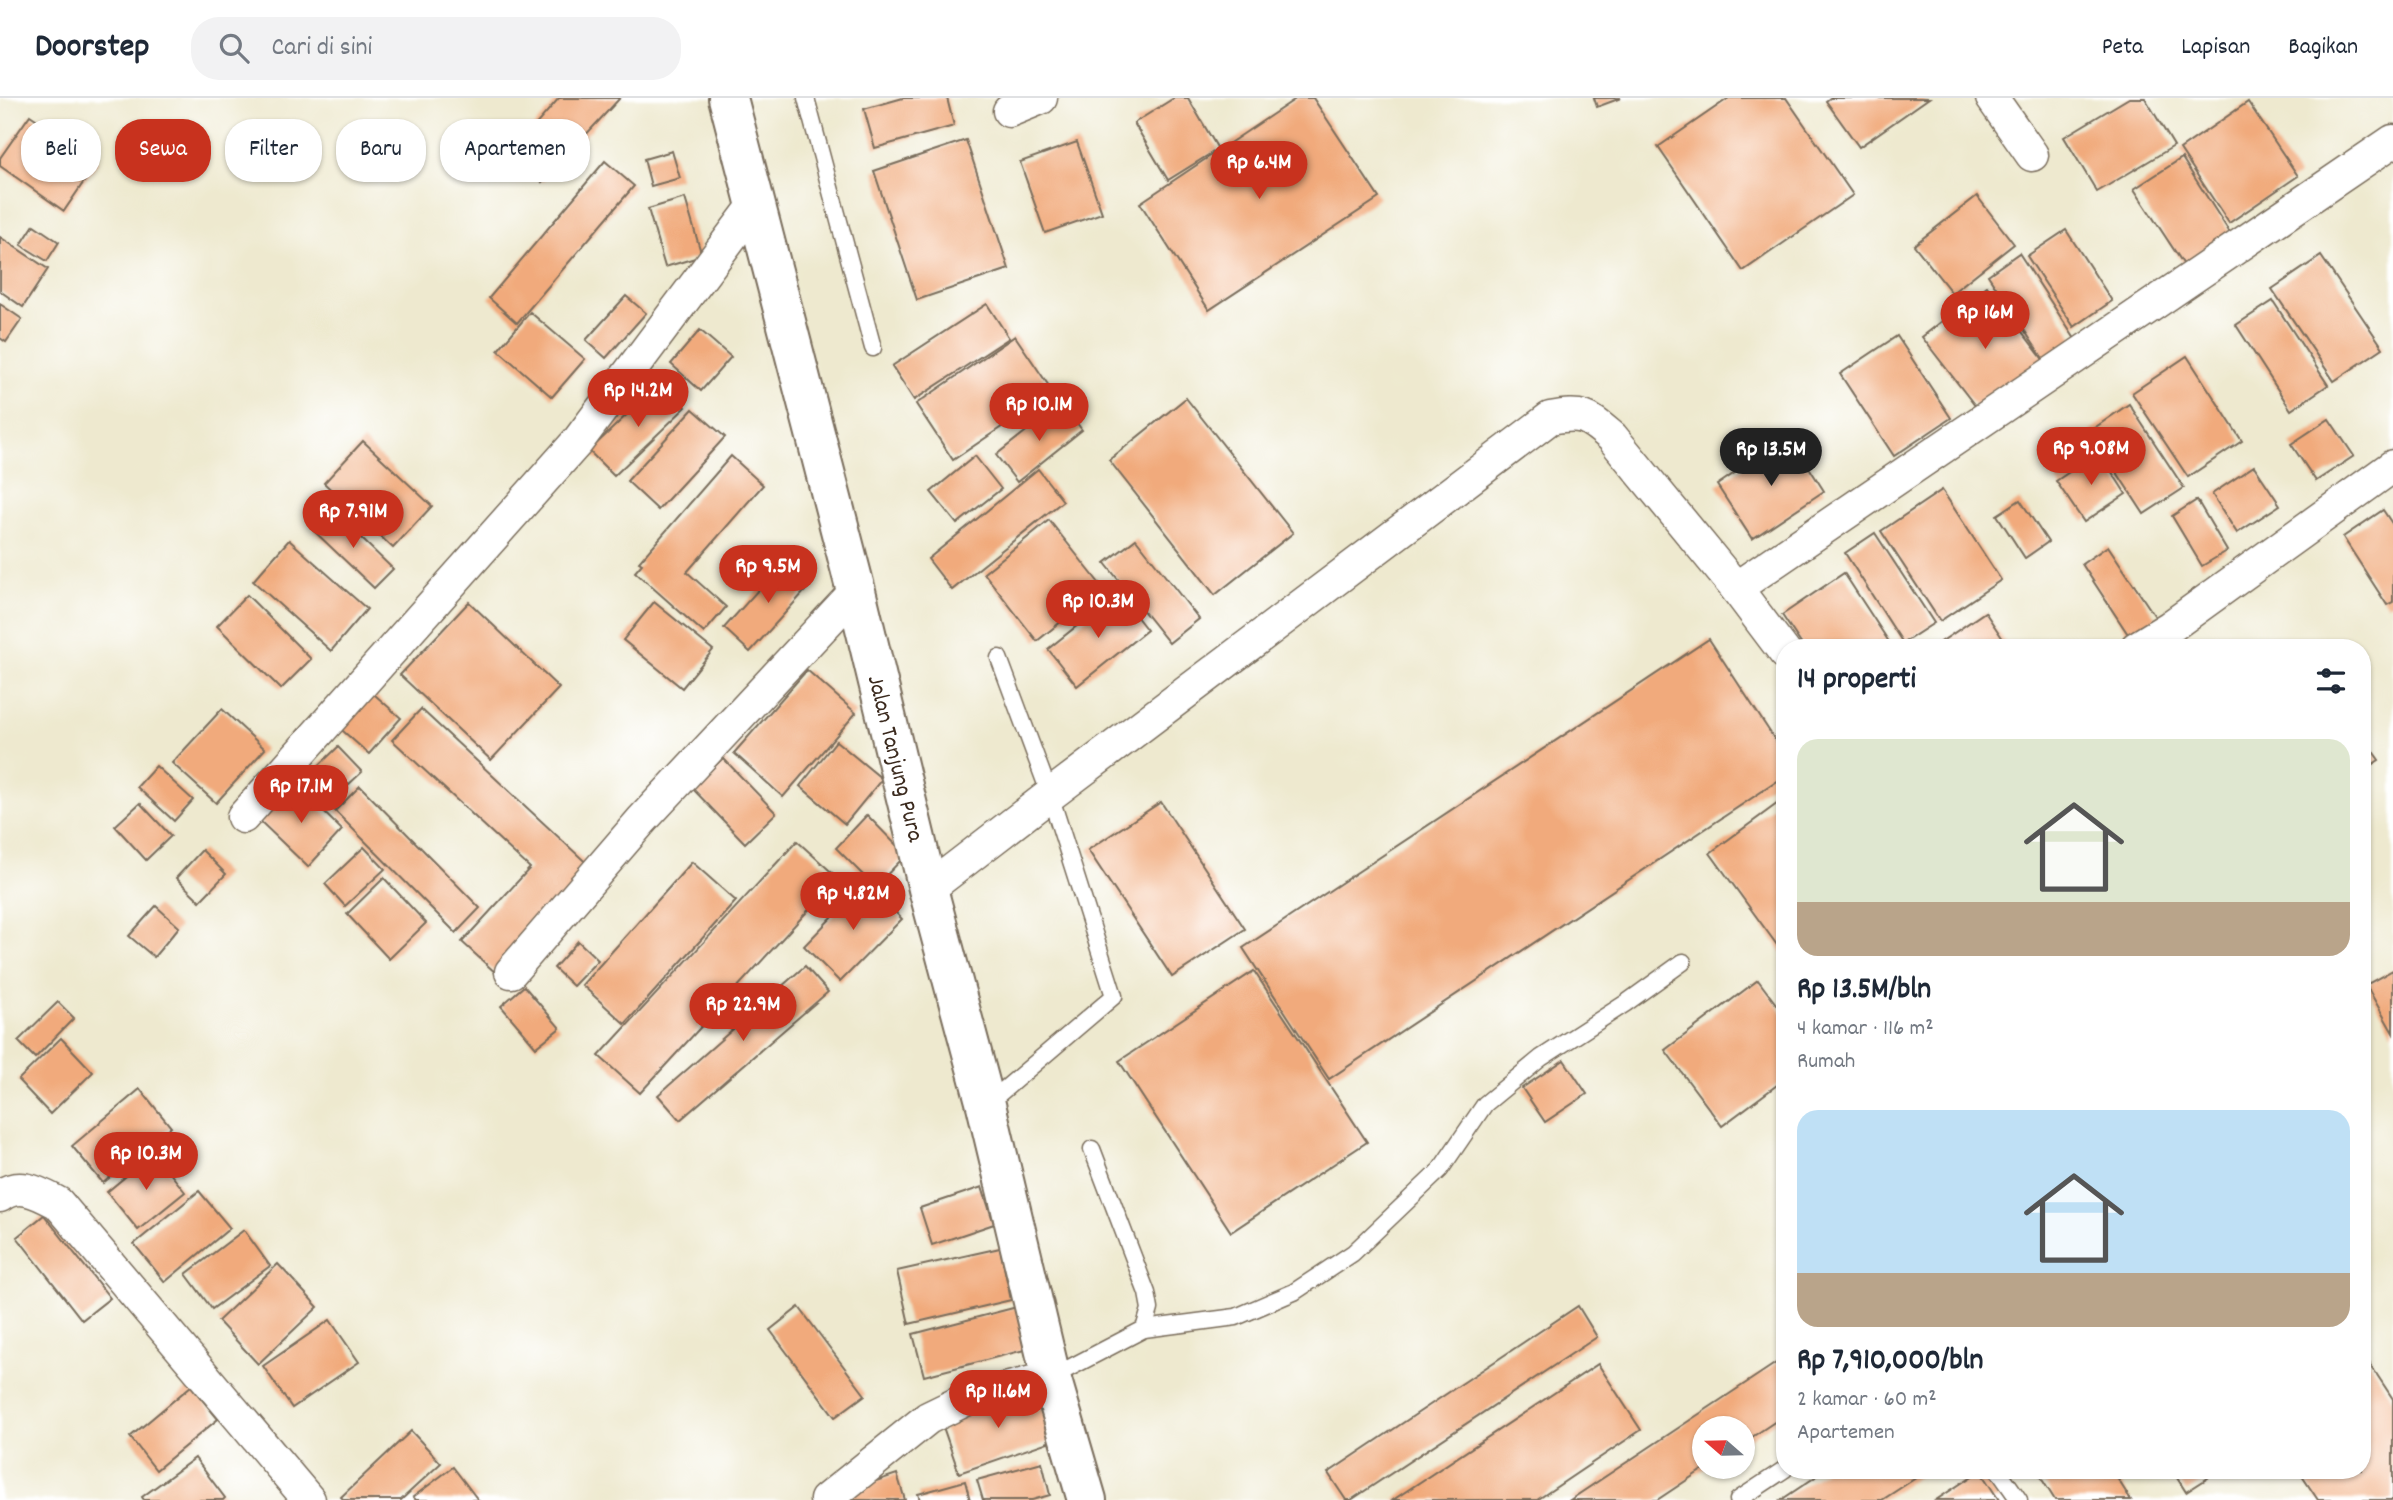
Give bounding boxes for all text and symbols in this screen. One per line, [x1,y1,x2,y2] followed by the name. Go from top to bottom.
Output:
[191,17,681,80] search box
[35,25,149,72] text: Doorstep
[215,29,253,67] icon: search
[271,30,372,67] text: Cari di sini
[2102,31,2143,65] text: Peta
[2181,31,2250,65] text: Lapisan
[2288,31,2358,65] text: Bagikan
[21,119,101,182] chip: Beli
[115,119,211,182] chip: Sewa
[225,119,322,182] chip: Filter
[336,119,426,182] chip: Baru
[440,119,590,182] chip: Apartemen
[1194,141,1324,201] pin: Rp 6.4M
[1226,147,1292,180] text: Rp 6.4M
[1928,292,2042,351] pin: Rp 16M
[1957,297,2013,330] text: Rp 16M
[566,370,710,429] pin: Rp 14.2M
[604,375,673,408] text: Rp 14.2M
[967,384,1111,443] pin: Rp 10.1M
[1006,389,1072,422] text: Rp 10.1M
[1699,428,1843,488] pin: Rp 13.5M
[2019,428,2163,487] pin: Rp 9.08M
[2053,433,2129,466] text: Rp 9.08M
[1736,434,1806,467] text: Rp 13.5M
[281,490,425,550] pin: Rp 7.91M
[319,496,387,529] text: Rp 7.91M
[703,546,833,605] pin: Rp 9.5M
[735,551,801,584] text: Rp 9.5M
[1026,580,1170,640] pin: Rp 10.3M
[1062,586,1134,619] text: Rp 10.3M
[1797,660,1916,703] text: 14 properti
[2312,662,2350,700] icon: filters
[857,672,931,846] street label: Jalan Tanjung Pura
[229,766,373,825] pin: Rp 17.1M
[269,771,333,804] text: Rp 17.1M
[2011,784,2137,910] icon: home
[781,872,925,932] pin: Rp 4.82M
[816,878,890,911] text: Rp 4.82M
[1797,970,1931,1013] text: Rp 13.5M/bln
[671,984,815,1043] pin: Rp 22.9M
[705,989,781,1022] text: Rp 22.9M
[1797,1013,1934,1046] text: 4 kamar · 116 m²
[1797,1046,1855,1079] text: Rumah
[74,1132,218,1192] pin: Rp 10.3M
[110,1138,182,1171] text: Rp 10.3M
[2011,1155,2137,1281] icon: home
[1797,1341,1983,1384] text: Rp 7,910,000/bln
[926,1370,1070,1430] pin: Rp 11.6M
[965,1376,1031,1409] text: Rp 11.6M
[1797,1384,1937,1417] text: 2 kamar · 60 m²
[1692,1416,1755,1479] north arrow
[1692,1416,1755,1479] map controls
[1797,1417,1895,1450] text: Apartemen

